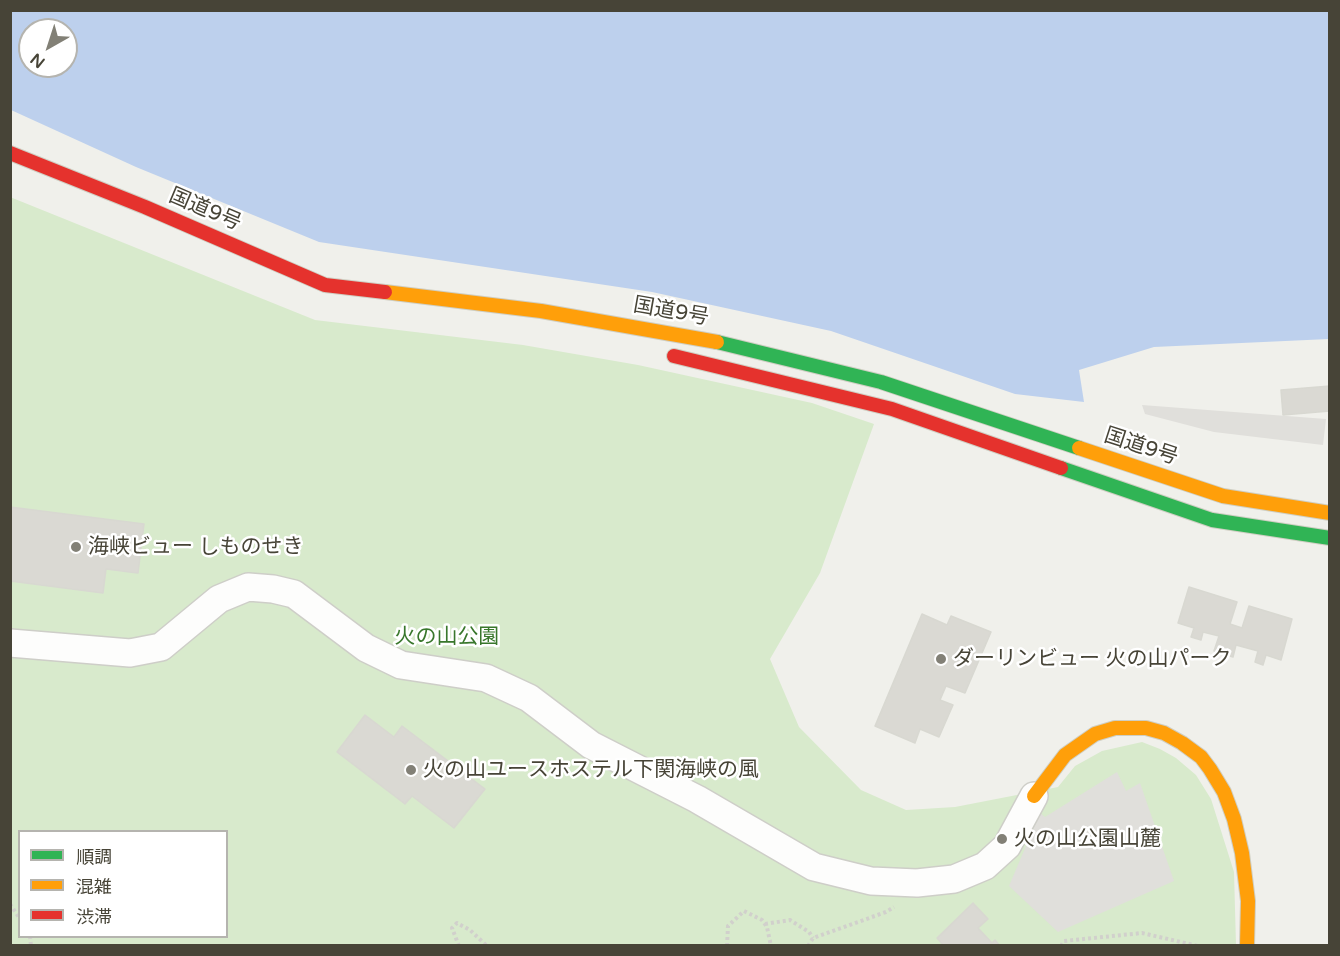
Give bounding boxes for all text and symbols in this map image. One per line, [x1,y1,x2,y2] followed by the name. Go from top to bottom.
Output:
[18,18,78,78] north arrow
[27,49,49,72] text: N
[165,184,245,236] street label: 国道9号
[631,293,711,331] street label: 国道9号
[1101,423,1181,471] street label: 国道9号
[88,534,303,560] place label: 海峡ビュー しものせき
[69,540,83,554] marker: 海峡ビュー しものせき
[395,624,499,650] park label: 火の山公園
[953,646,1231,672] place label: ダーリンビュー 火の山パーク
[934,652,948,666] marker: ダーリンビュー 火の山パーク
[423,757,759,783] place label: 火の山ユースホステル下関海峡の風
[404,763,418,777] marker: 火の山ユースホステル下関海峡の風
[1014,826,1161,852] place label: 火の山公園山麓
[18,830,228,938] legend
[995,832,1009,846] marker: 火の山公園山麓
[76,846,112,868] text: 順調
[76,876,112,898] text: 混雑
[76,906,112,928] text: 渋滞

